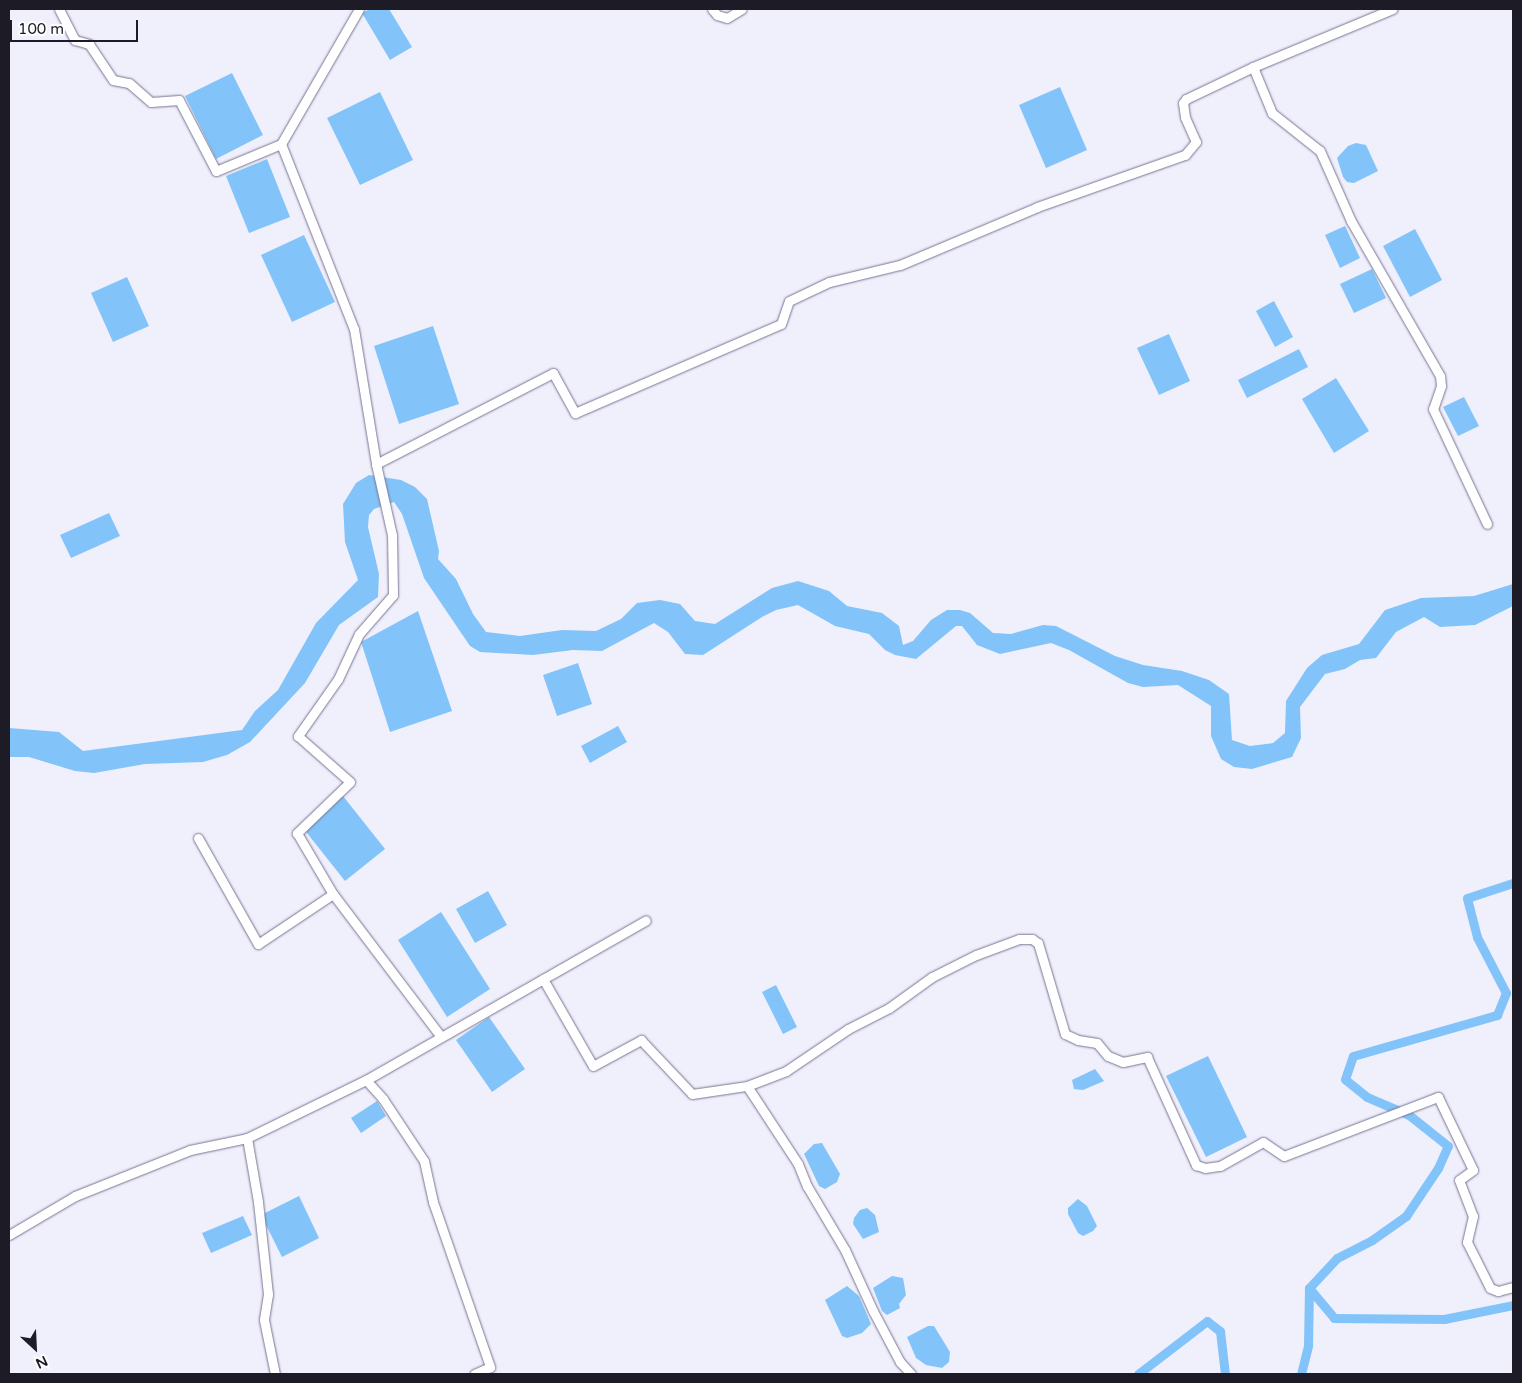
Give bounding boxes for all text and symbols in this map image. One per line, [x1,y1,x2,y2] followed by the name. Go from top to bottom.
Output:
[12,10,140,42] scale bar
[18,20,64,38] text: 100 m
[10,1323,60,1373] north arrow
[33,1352,50,1372] text: N

